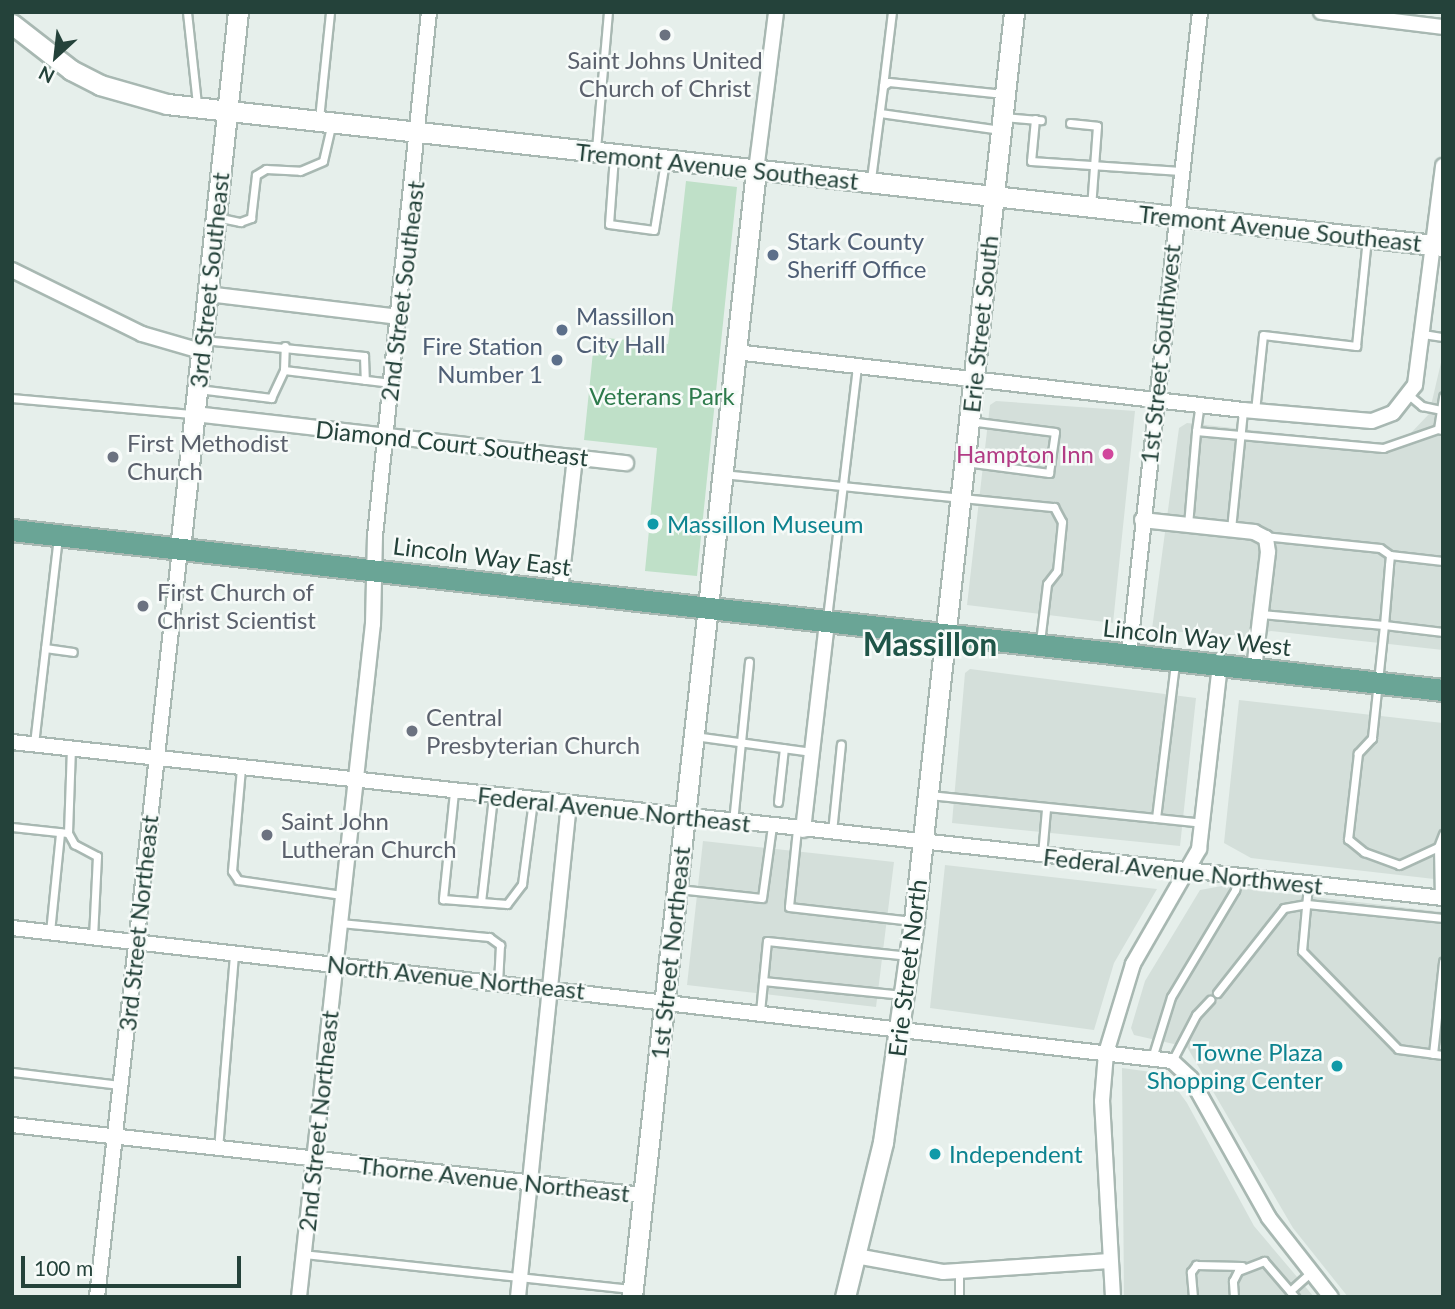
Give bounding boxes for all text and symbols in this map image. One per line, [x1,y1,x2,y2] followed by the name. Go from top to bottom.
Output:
[21,21,91,91] north arrow
[657,27,673,43] marker: Saint Johns United Church of Christ
[567,46,763,102] place label: Saint Johns United Church of Christ
[35,62,58,89] text: N
[574,137,860,195] street label: Tremont Avenue Southeast
[183,171,235,389] street label: 3rd Street Southeast
[374,179,430,403] street label: 2nd Street Southeast
[1137,199,1423,257] street label: Tremont Avenue Southeast
[787,227,927,283] place label: Stark County Sheriff Office
[956,234,1004,414] street label: Erie Street South
[1134,243,1186,465] street label: 1st Street Southwest
[765,247,781,263] marker: Stark County Sheriff Office
[576,302,675,358] place label: Massillon City Hall
[554,322,570,338] marker: Massillon City Hall
[422,332,543,388] place label: Fire Station Number 1
[549,352,565,368] marker: Fire Station Number 1
[589,382,735,410] park label: Veterans Park
[314,414,590,472] street label: Diamond Court Southeast
[127,429,288,485] place label: First Methodist Church
[956,440,1094,468] place label: Hampton Inn
[1100,446,1116,462] marker: Hampton Inn
[105,449,121,465] marker: First Methodist Church
[667,510,863,538] place label: Massillon Museum
[645,516,661,532] marker: Massillon Museum
[391,531,573,581] street label: Lincoln Way East
[157,578,316,634] place label: First Church of Christ Scientist
[135,598,151,614] marker: First Church of Christ Scientist
[1101,613,1293,661] street label: Lincoln Way West
[863,625,997,663] district label: Massillon
[426,703,640,759] place label: Central Presbyterian Church
[404,723,420,739] marker: Central Presbyterian Church
[476,780,752,838] street label: Federal Avenue Northeast
[281,807,457,863] place label: Saint John Lutheran Church
[112,814,164,1032] street label: 3rd Street Northeast
[259,827,275,843] marker: Saint John Lutheran Church
[1041,842,1325,900] street label: Federal Avenue Northwest
[644,845,696,1061] street label: 1st Street Northeast
[882,878,932,1058] street label: Erie Street North
[325,949,587,1005] street label: North Avenue Northeast
[292,1009,344,1233] street label: 2nd Street Northeast
[1147,1038,1323,1094] place label: Towne Plaza Shopping Center
[1329,1058,1345,1074] marker: Towne Plaza Shopping Center
[949,1140,1082,1168] place label: Independent
[927,1146,943,1162] marker: Independent
[357,1150,631,1208] street label: Thorne Avenue Northeast
[24,1242,245,1286] scale bar
[34,1255,93,1280] text: 100 m

